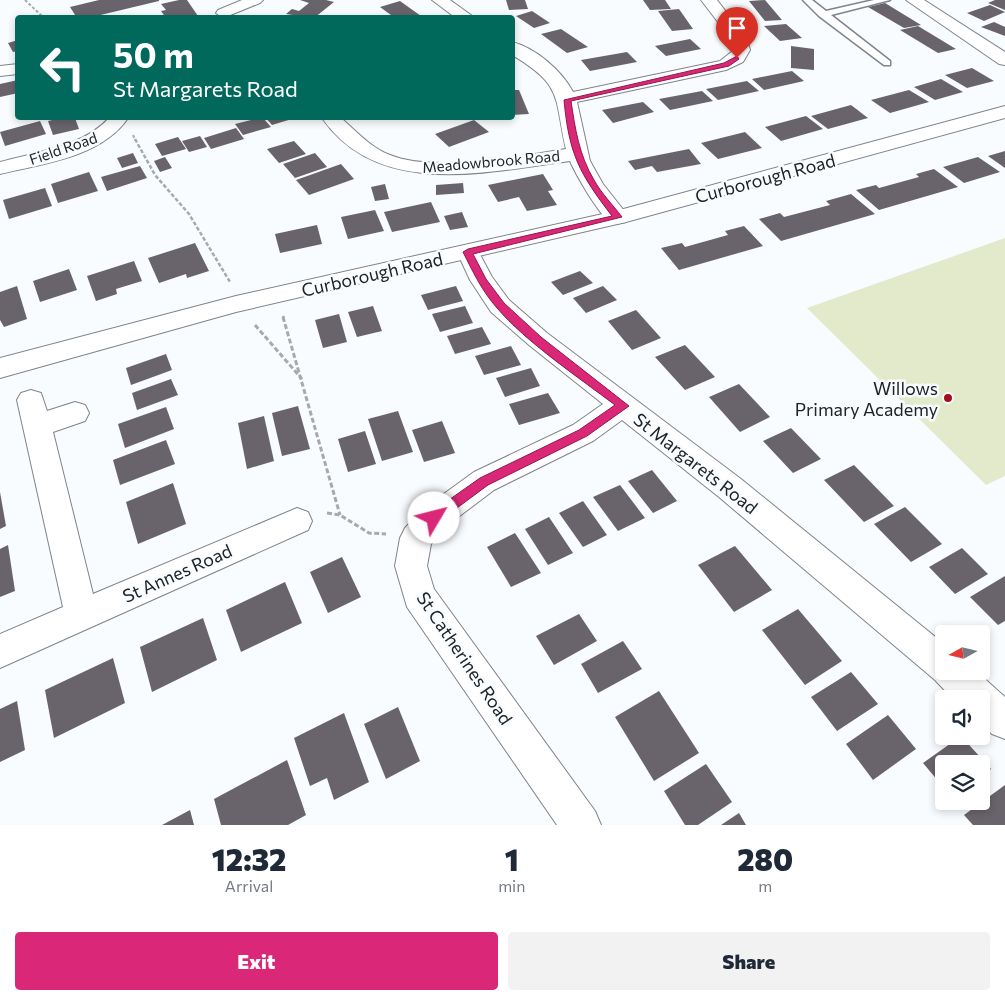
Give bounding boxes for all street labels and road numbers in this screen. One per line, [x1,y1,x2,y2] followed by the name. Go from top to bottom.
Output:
[27,128,99,168] street label: Field Road
[421,146,561,176] street label: Meadowbrook Road
[693,149,837,207] street label: Curborough Road
[299,247,445,301] street label: Curborough Road
[630,408,762,518] street label: St Margarets Road
[119,539,235,607] street label: St Annes Road
[412,587,518,729] street label: St Catherines Road

